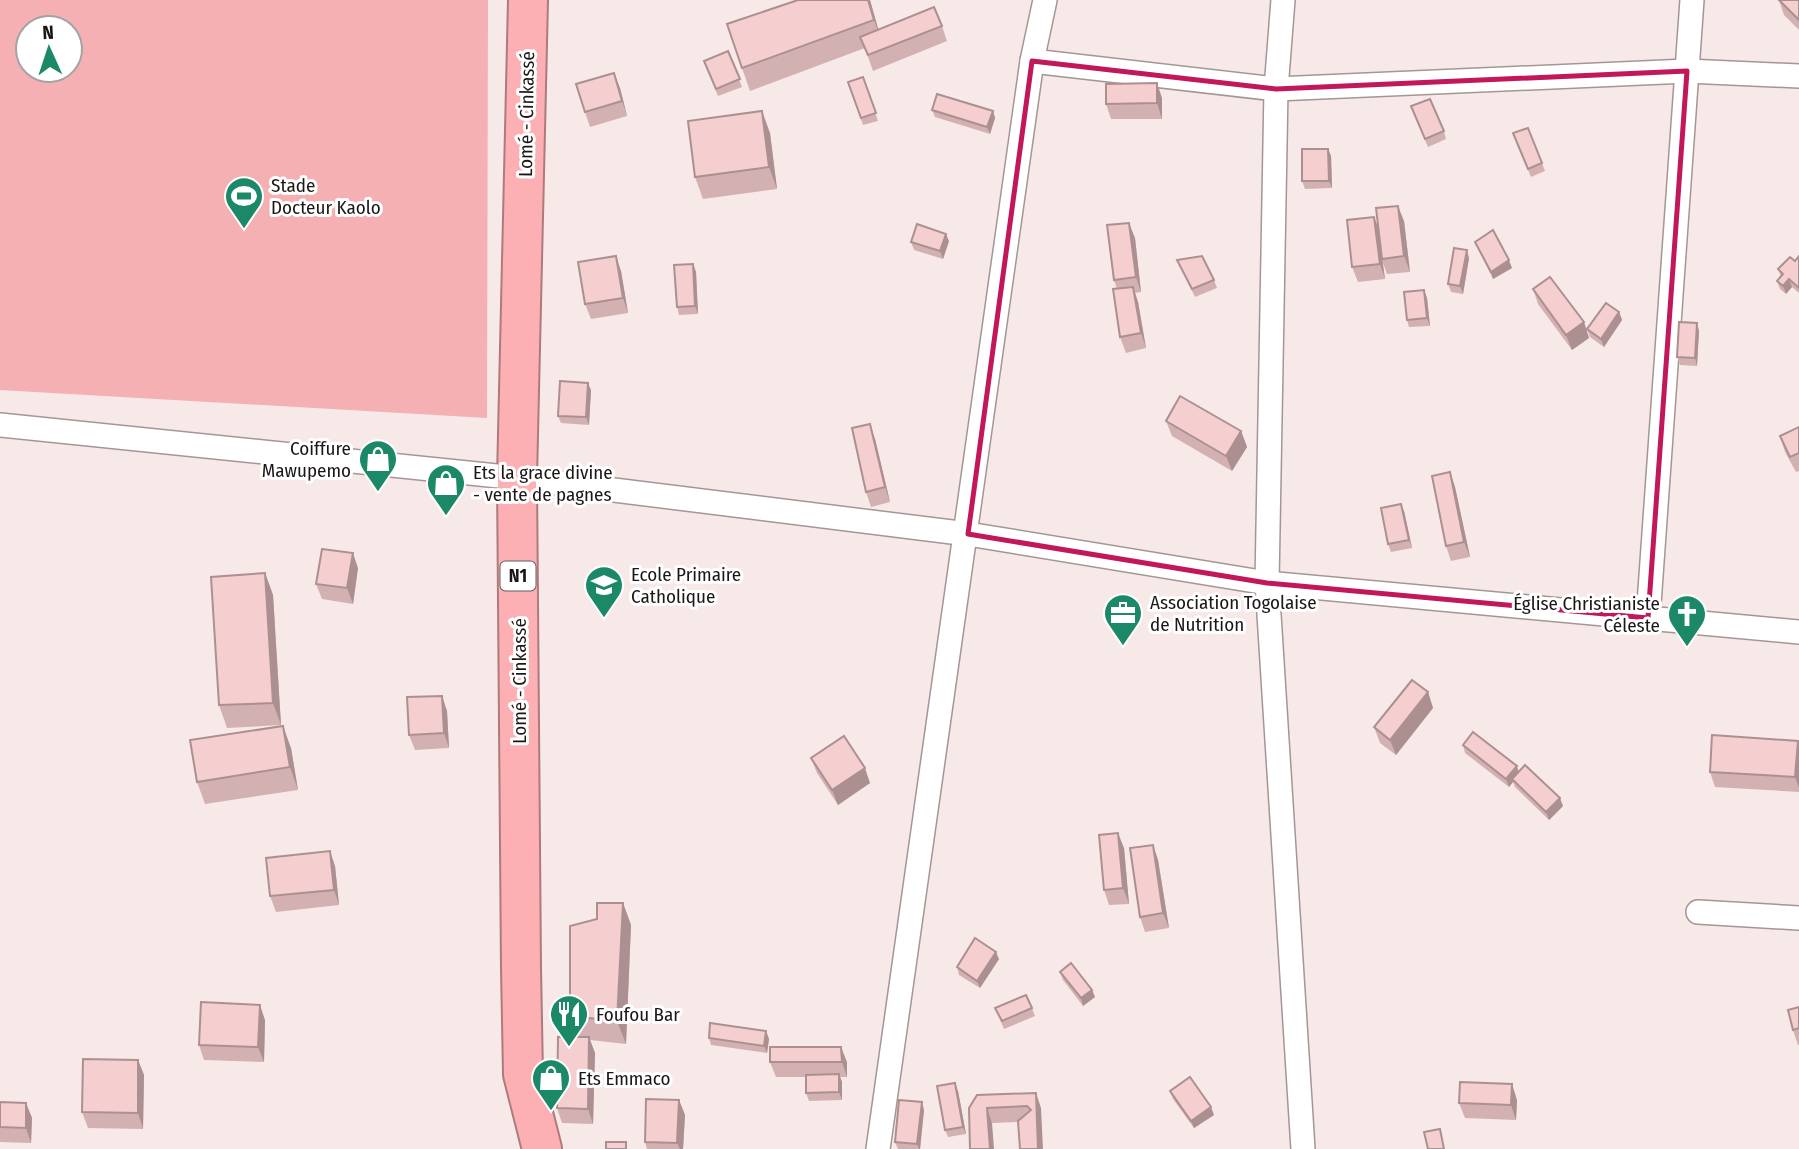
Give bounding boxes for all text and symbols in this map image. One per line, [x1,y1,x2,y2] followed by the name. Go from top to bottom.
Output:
[14,14,84,84] north arrow
[42,21,54,44] text: N
[514,51,539,177] street label: Lomé - Cinkassé
[271,174,381,219] place label: Stade Docteur Kaolo
[223,175,265,230] sports icon: Stade Docteur Kaolo
[262,437,351,482] place label: Coiffure Mawupemo
[357,438,399,493] shop icon: Coiffure Mawupemo
[473,461,613,506] place label: Ets la grace divine - vente de pagnes
[425,462,467,517] shop icon: Ets la grace divine - vente de pagnes
[500,562,536,590] road number: N1
[631,563,741,608] place label: Ecole Primaire Catholique
[583,564,625,619] school or university icon: Ecole Primaire Catholique
[1150,591,1317,636] place label: Association Togolaise de Nutrition
[1102,592,1144,647] office icon: Association Togolaise de Nutrition
[1513,592,1660,637] place label: Église Christianiste Céleste
[1666,593,1708,648] church icon: Église Christianiste Céleste
[508,618,531,744] street label: Lomé - Cinkassé
[548,993,590,1048] restaurant icon: Foufou Bar
[596,1003,680,1026] place label: Foufou Bar
[530,1057,572,1112] shop icon: Ets Emmaco
[578,1067,670,1090] place label: Ets Emmaco

